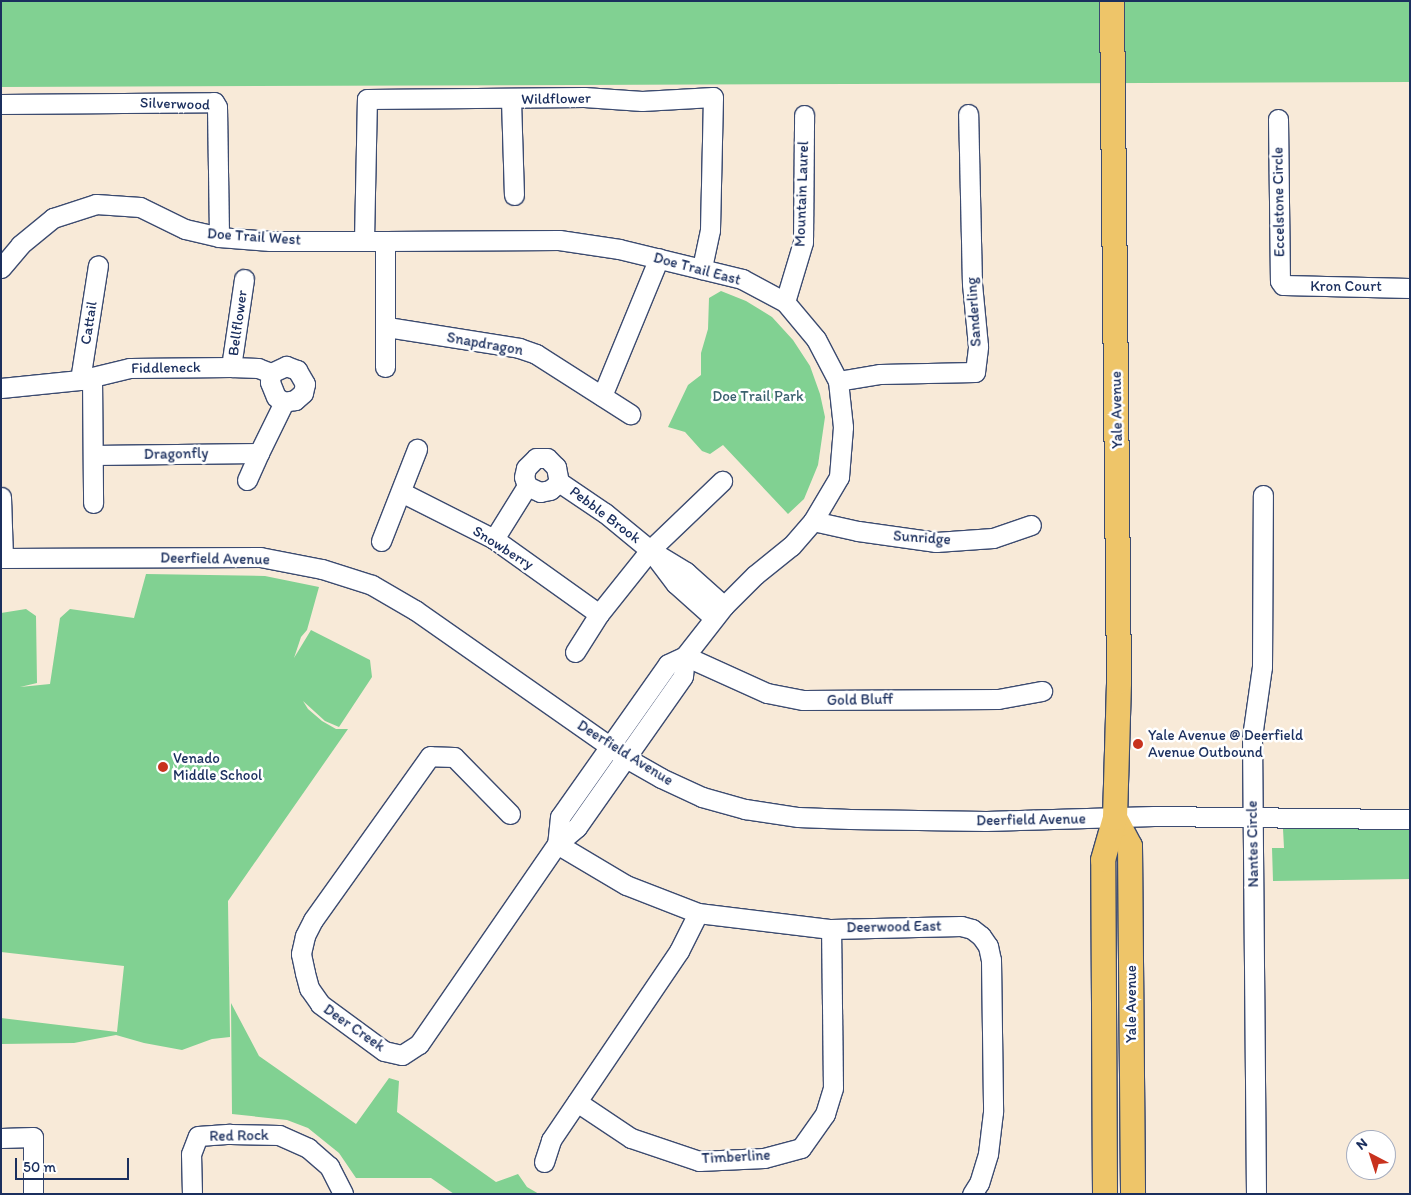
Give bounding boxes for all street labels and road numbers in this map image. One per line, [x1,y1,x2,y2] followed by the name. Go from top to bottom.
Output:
[521,89,591,109] street label: Wildflower
[140,94,210,114] street label: Silverwood
[791,141,813,247] street label: Mountain Laurel
[1269,147,1289,257] street label: Eccelstone Circle
[207,225,301,249] street label: Doe Trail West
[652,249,742,289] street label: Doe Trail East
[963,277,985,347] street label: Sanderling
[1310,278,1382,296] street label: Kron Court
[224,289,252,357] street label: Bellflower
[77,300,101,346] street label: Cattail
[445,328,525,360] street label: Snapdragon
[131,358,201,378] street label: Fiddleneck
[1107,371,1127,449] street label: Yale Avenue
[144,444,208,464] street label: Dragonfly
[566,482,644,548] street label: Pebble Brook
[469,522,537,574] street label: Snowberry
[893,527,951,549] street label: Sunridge
[160,549,270,569] street label: Deerfield Avenue
[826,690,894,710] street label: Gold Bluff
[574,716,676,790] street label: Deerfield Avenue
[1243,800,1263,888] street label: Nantes Circle
[976,810,1086,830] street label: Deerfield Avenue
[846,917,942,937] street label: Deerwood East
[1123,966,1141,1042] street label: Yale Avenue
[320,1000,388,1056] street label: Deer Creek
[209,1126,269,1146] street label: Red Rock
[701,1146,771,1168] street label: Timberline

